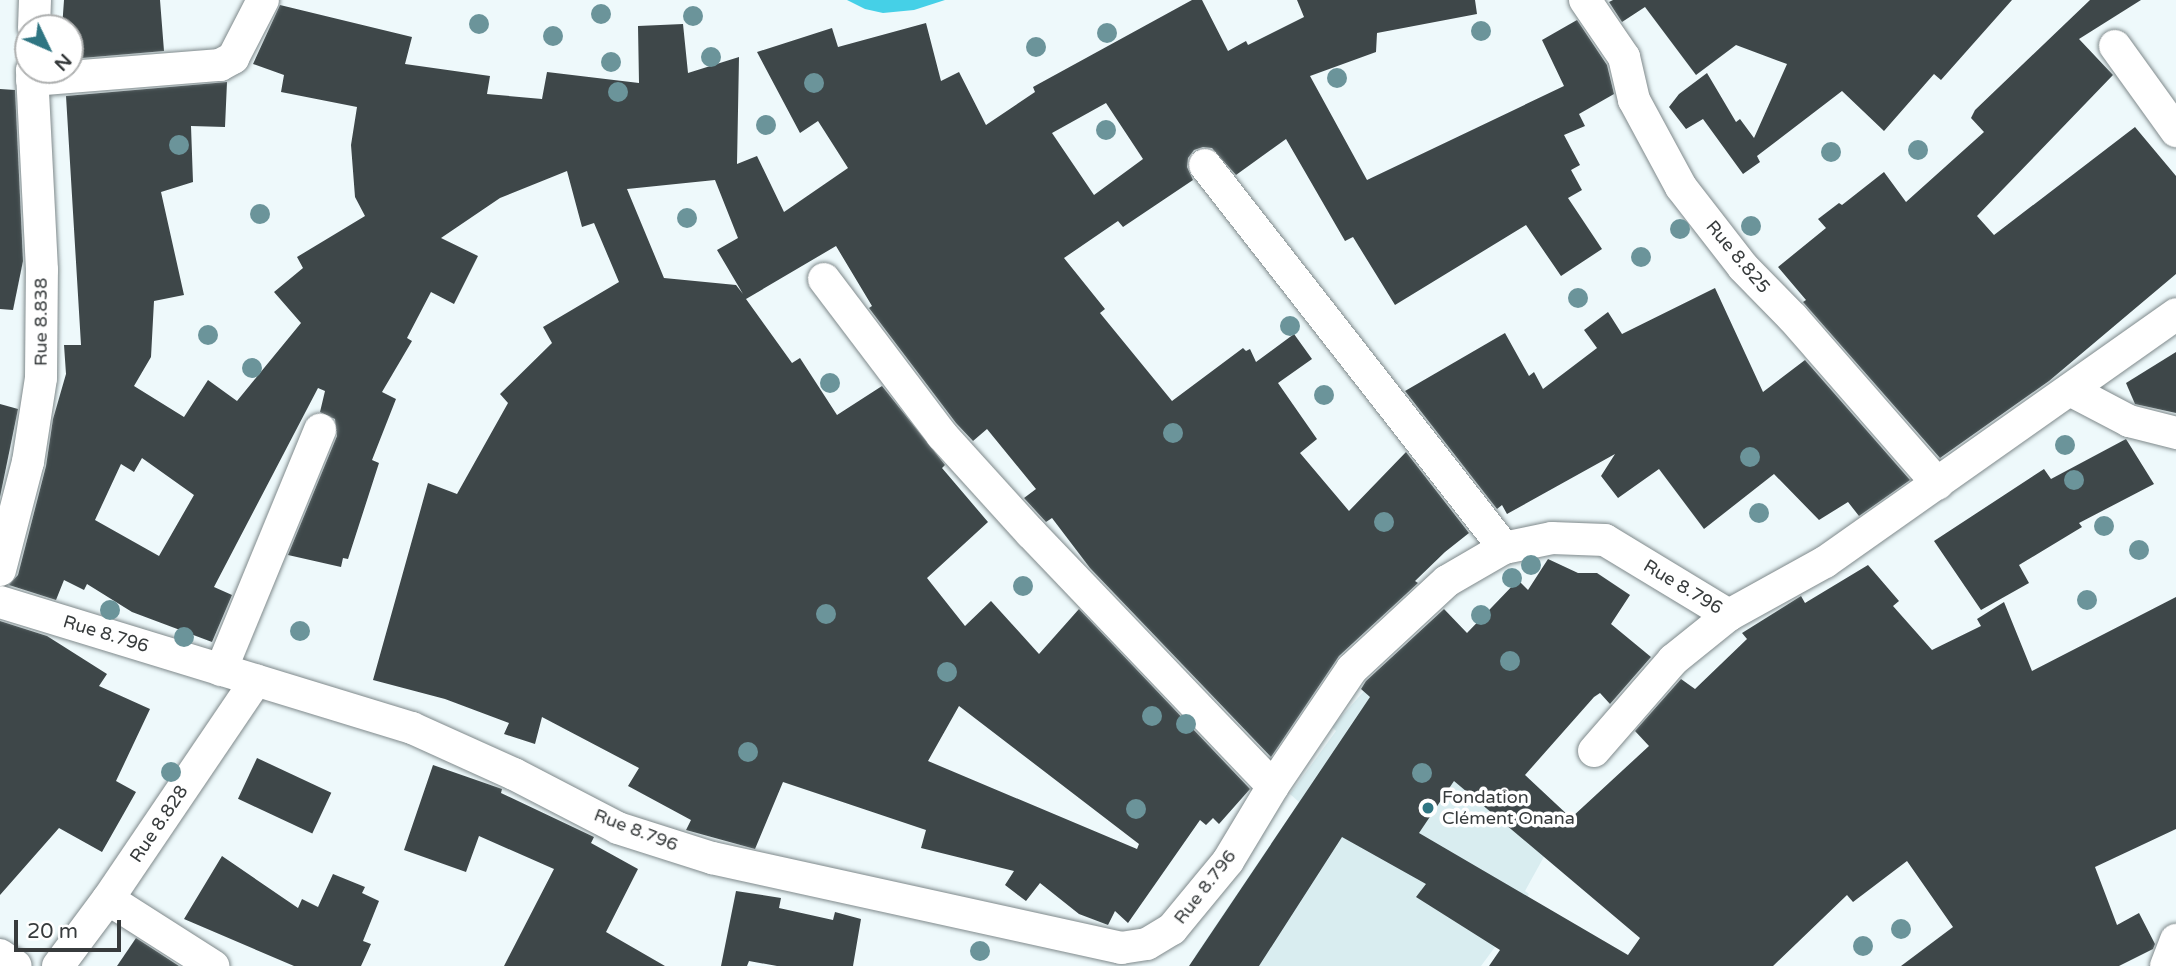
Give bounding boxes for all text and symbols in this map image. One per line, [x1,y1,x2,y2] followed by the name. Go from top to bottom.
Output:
[14,14,84,84] north arrow
[49,49,76,75] text: N
[1701,216,1775,298] street label: Rue 8.825
[30,278,52,366] street label: Rue 8.838
[1640,555,1726,619] street label: Rue 8.796
[61,611,151,657] street label: Rue 8.796
[125,781,193,867] street label: Rue 8.828
[1442,787,1575,830] place label: Fondation Clément Onana
[1420,800,1436,816] marker: Fondation Clément Onana
[591,804,681,856] street label: Rue 8.796
[1169,846,1241,928] street label: Rue 8.796
[18,906,124,950] scale bar
[27,919,78,944] text: 20 m

